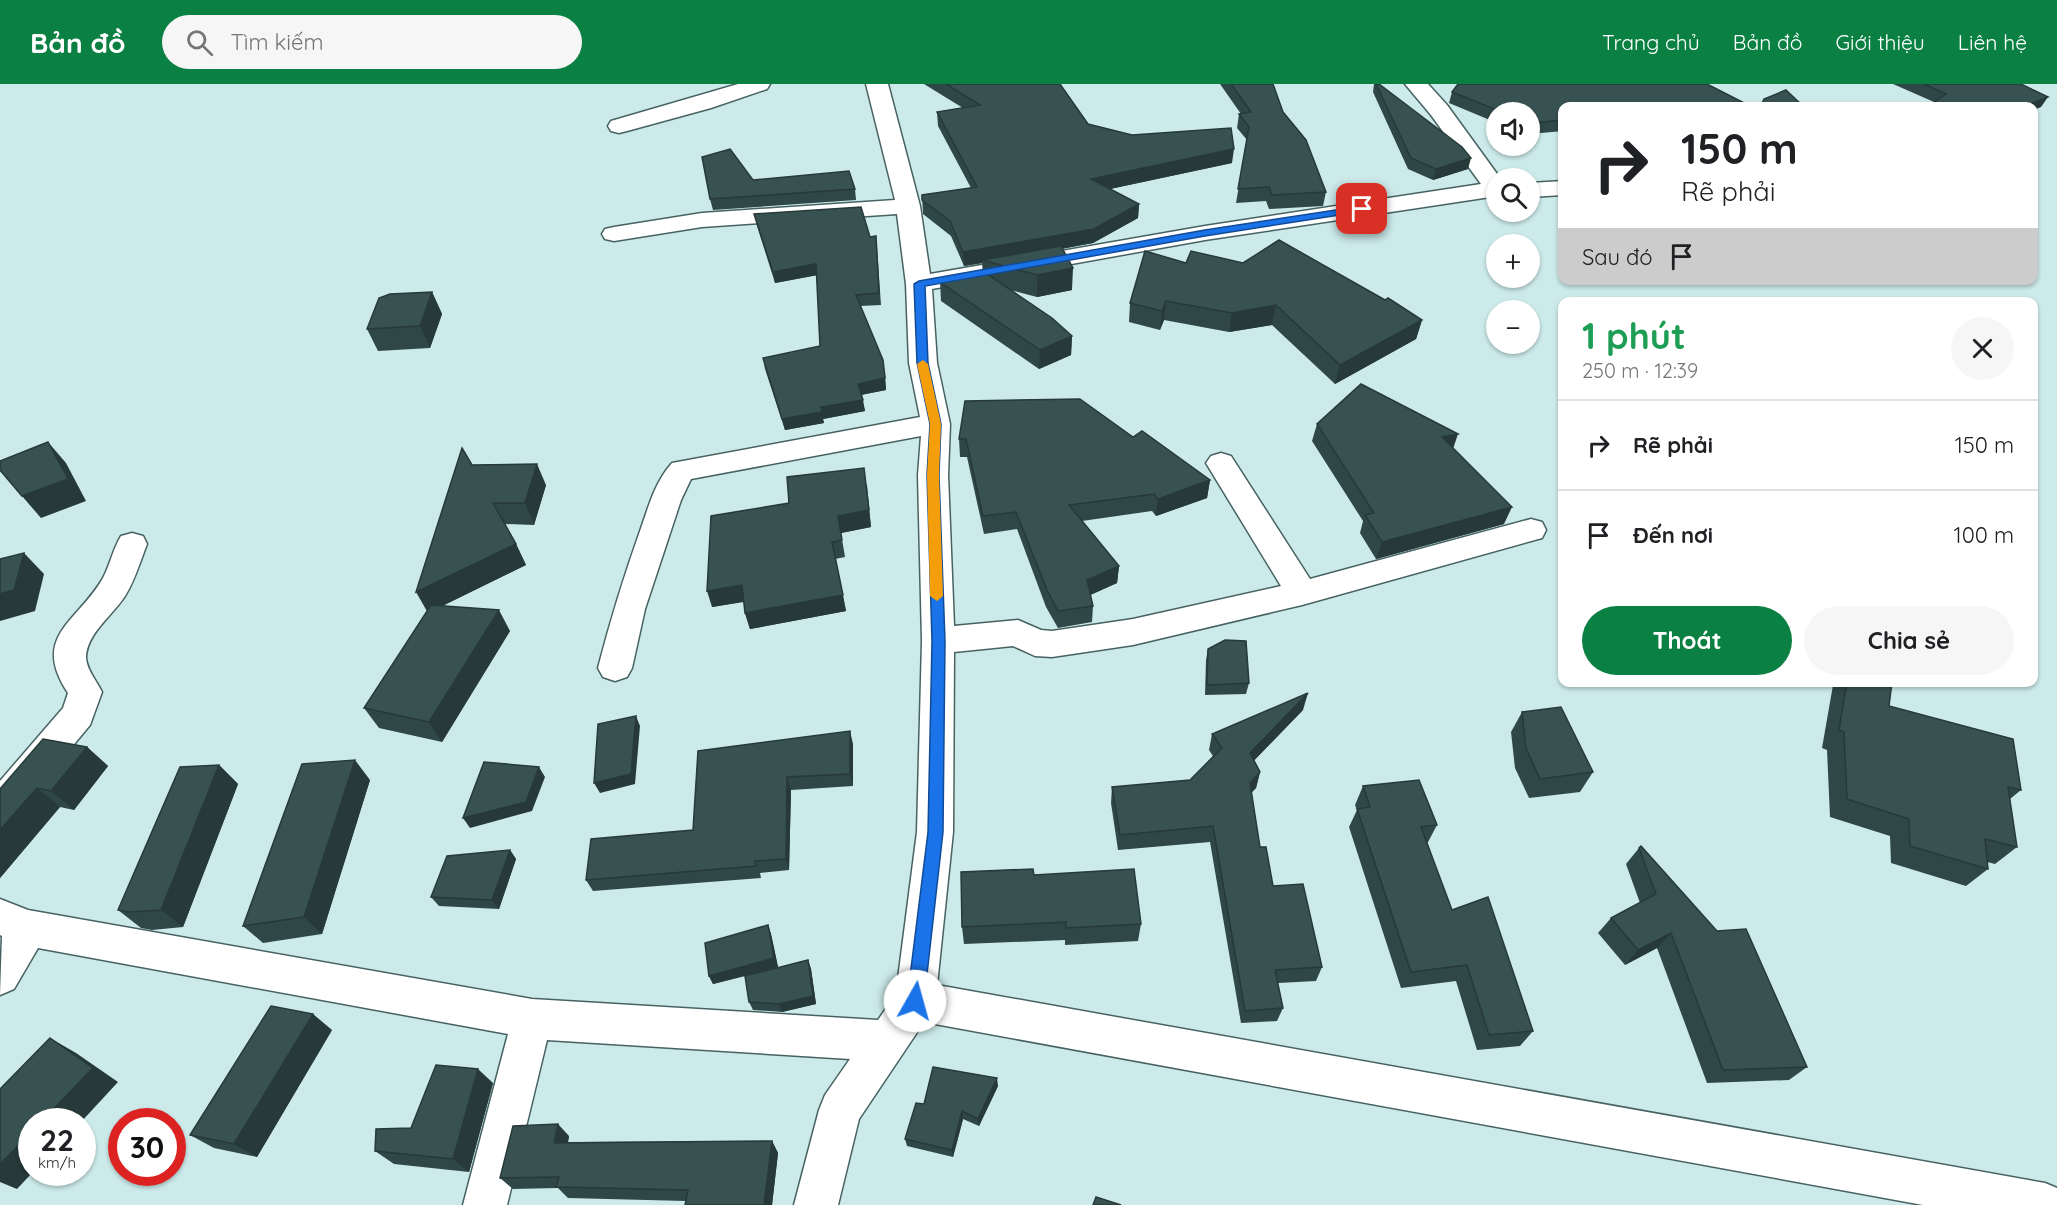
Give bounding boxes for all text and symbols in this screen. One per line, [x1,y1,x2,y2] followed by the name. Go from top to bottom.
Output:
[162,15,582,69] search box
[30,25,126,60] text: Bản đồ
[183,26,216,59] icon: search
[231,28,324,56] text: Tìm kiếm
[1602,29,1700,55] text: Trang chủ
[1733,29,1802,55] text: Bản đồ
[1835,29,1925,55] text: Giới thiệu
[1958,29,2027,55] text: Liên hệ
[1486,102,1540,354] map controls
[1486,102,1540,156] button: sound
[1681,122,1798,175] text: 150 m
[1582,126,1660,204] icon: right
[1486,168,1540,222] button: search
[1681,174,1775,208] text: Rẽ phải
[1336,183,1387,234] pin
[1345,192,1378,225] icon: arrive
[1486,234,1540,288] button: +
[1665,240,1698,273] icon: arrive
[1582,243,1653,271] text: Sau đó
[1486,300,1540,354] button: −
[1582,313,1686,358] text: 1 phút
[1951,317,2014,380] button: close
[1582,358,1698,383] text: 250 m · 12:39
[1582,429,1615,462] icon: right
[1633,431,1713,459] text: Rẽ phải
[1955,431,2014,459] text: 150 m
[1582,519,1615,552] icon: arrive
[1633,521,1713,549] text: Đến nơi
[1954,521,2014,549] text: 100 m
[1582,606,1792,675] button: Thoát
[1804,606,2014,675] button: Chia sẻ
[883,969,947,1033] position arrow
[108,1108,186,1186] speed limit sign: 30
[40,1121,74,1159] text: 22
[38,1153,76,1172] text: km/h

